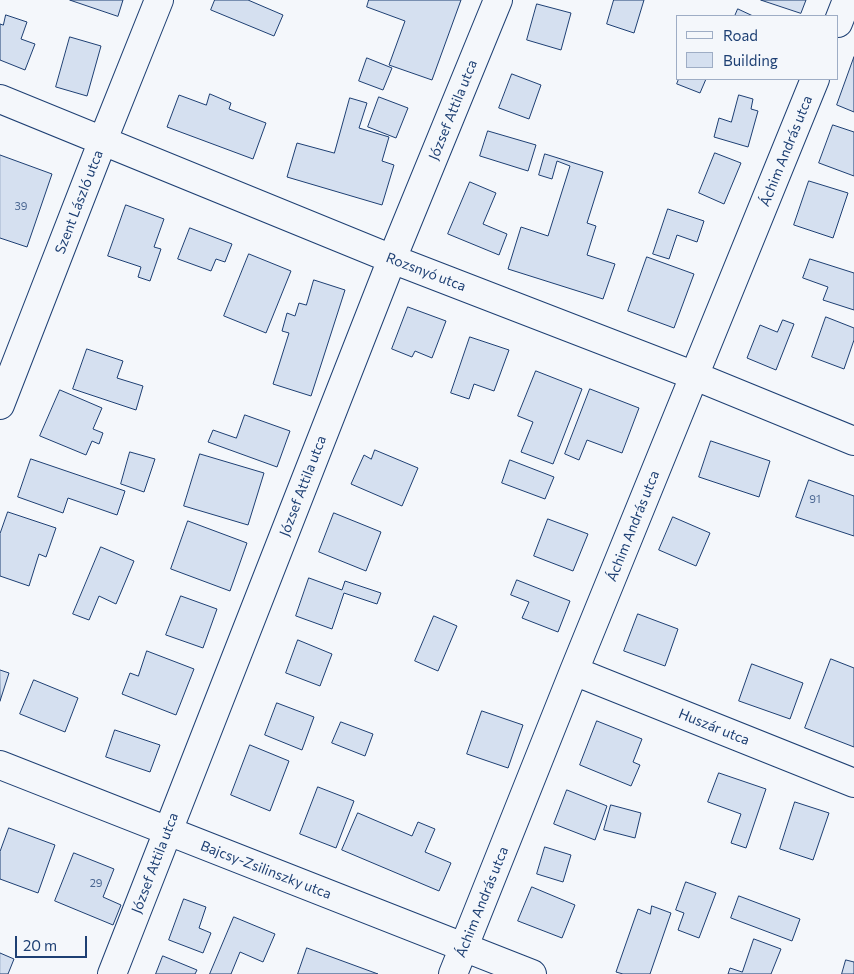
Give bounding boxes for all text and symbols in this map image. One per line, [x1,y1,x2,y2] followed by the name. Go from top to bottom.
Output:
[676,15,839,80] legend
[723,26,758,44] text: Road
[723,51,778,69] text: Building
[425,57,481,163] street label: József Attila utca
[756,93,816,209] street label: Áchim András utca
[51,148,107,256] street label: Szent László utca
[15,199,27,213] house number: 39
[384,249,468,295] street label: Rozsnyó utca
[276,433,330,539] street label: József Attila utca
[603,468,663,584] street label: Áchim András utca
[809,492,821,506] house number: 91
[676,705,752,749] street label: Huszár utca
[128,810,182,916] street label: József Attila utca
[198,837,334,903] street label: Bajcsy-Zsilinszky utca
[452,844,512,960] street label: Áchim András utca
[90,876,102,890] house number: 29
[18,926,90,958] scale bar
[23,936,57,954] text: 20 m

